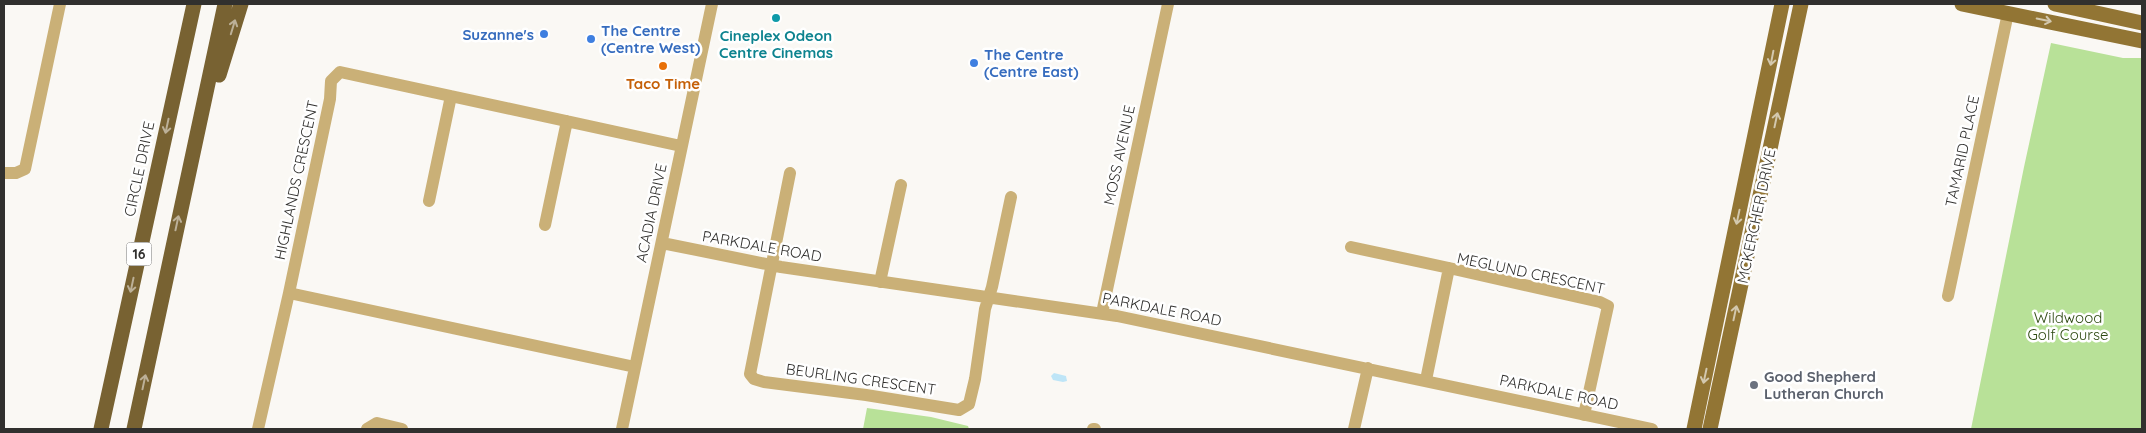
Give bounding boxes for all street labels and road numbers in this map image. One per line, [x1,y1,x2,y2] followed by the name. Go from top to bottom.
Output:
[1941,93,1983,209] street label: TAMARID PLACE
[270,98,322,262] street label: HIGHLANDS CRESCENT
[1099,103,1139,207] street label: MOSS AVENUE
[120,120,158,218] street label: CIRCLE DRIVE
[1732,147,1780,285] street label: MCKERCHER DRIVE
[631,162,671,264] street label: ACADIA DRIVE
[701,226,823,266] street label: PARKDALE ROAD
[126,242,152,266] road number: 16
[1455,248,1607,298] street label: MEGLUND CRESCENT
[1101,288,1223,330] street label: PARKDALE ROAD
[785,359,937,399] street label: BEURLING CRESCENT
[1498,370,1620,414] street label: PARKDALE ROAD

